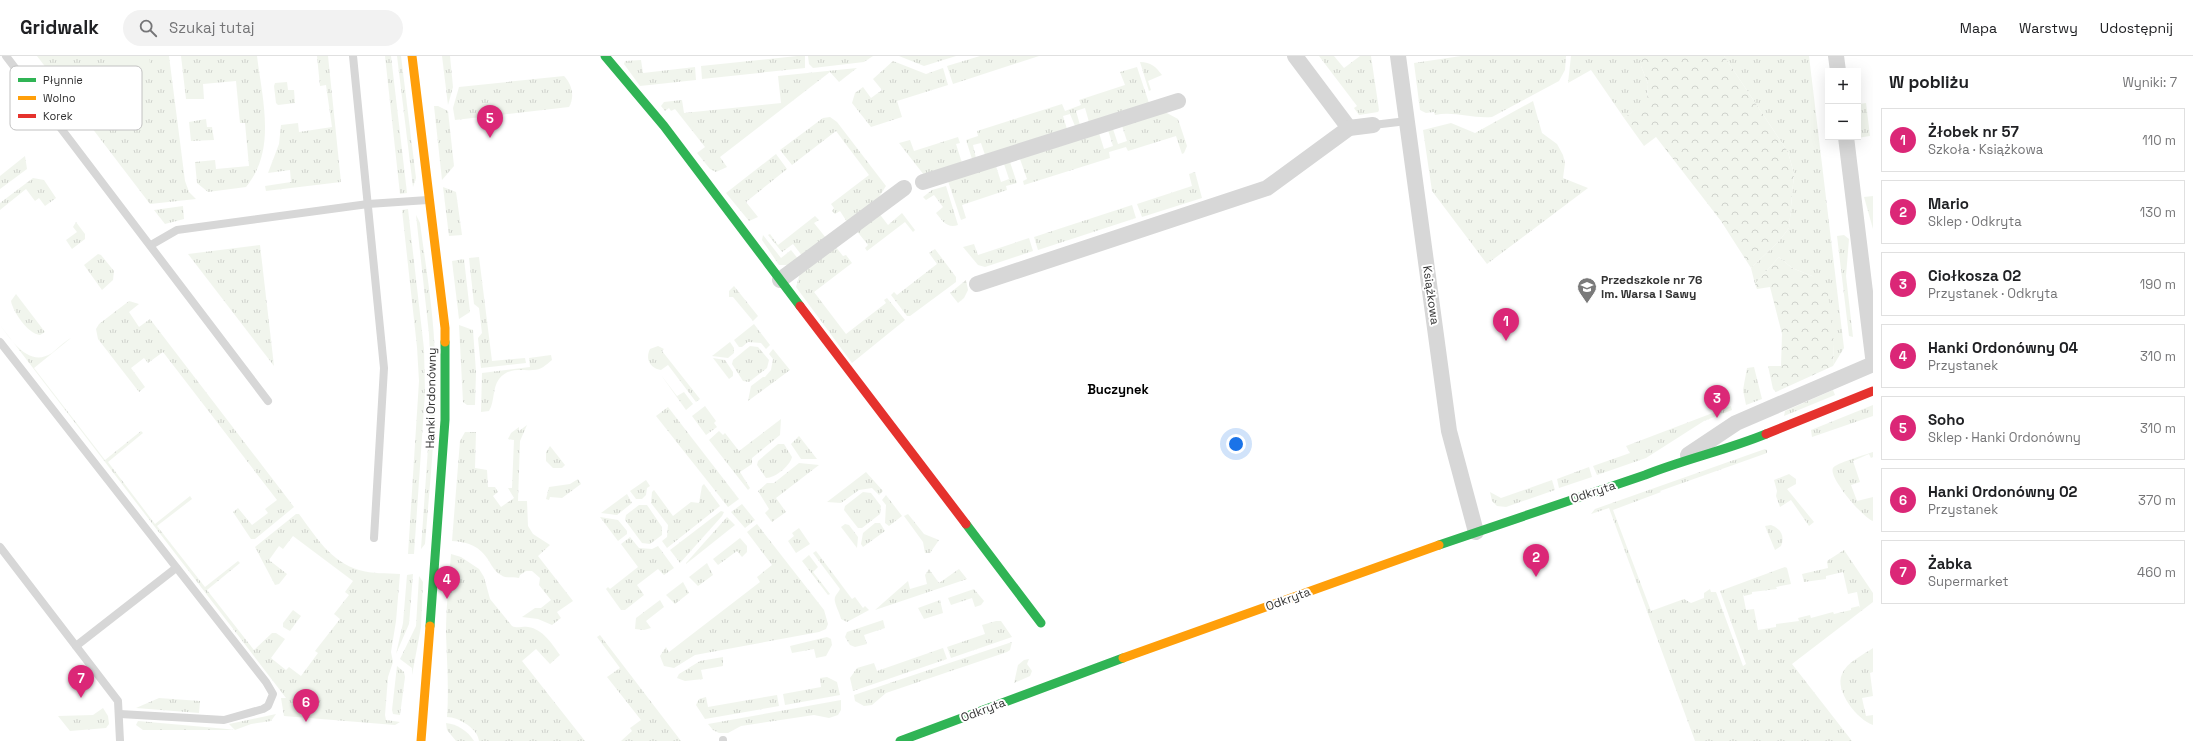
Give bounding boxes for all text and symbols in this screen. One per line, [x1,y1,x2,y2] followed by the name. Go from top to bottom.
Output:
[123,10,403,46] search box
[20,15,99,40] text: Gridwalk
[137,17,159,39] icon: search
[169,18,254,37] text: Szukaj tutaj
[1960,19,1997,37] text: Mapa
[2019,19,2078,37] text: Warstwy
[2100,19,2173,37] text: Udostępnij
[10,66,142,130] legend
[1825,68,1861,140] map controls
[1825,68,1861,104] button: +
[1889,71,1969,93] text: W pobliżu
[43,73,83,87] text: Płynnie
[2122,74,2177,91] text: Wyniki: 7
[43,91,76,105] text: Wolno
[1825,104,1861,140] button: −
[477,105,503,138] pin: 5
[43,109,73,123] text: Korek
[1928,122,2019,141] text: Żłobek nr 57
[1900,132,1906,149] text: 1
[2142,132,2176,149] text: 110 m
[1928,141,2043,158] text: Szkoła · Książkowa
[1928,194,1969,213] text: Mario
[1899,204,1907,221] text: 2
[2140,204,2176,221] text: 130 m
[1928,213,2022,230] text: Sklep · Odkryta
[1419,264,1443,326] street label: Książkowa
[1928,266,2021,285] text: Ciołkosza 02
[1601,272,1702,302] place label: Przedszkole nr 76 im. Warsa i Sawy
[1576,276,1598,304] school or university icon: Przedszkole nr 76 im. Warsa i Sawy
[1899,276,1907,293] text: 3
[2140,276,2176,293] text: 190 m
[1928,285,2058,302] text: Przystanek · Odkryta
[1493,308,1519,341] pin: 1
[1928,338,2078,357] text: Hanki Ordonówny 04
[422,347,440,449] street label: Hanki Ordonówny
[1899,348,1907,365] text: 4
[2140,348,2176,365] text: 310 m
[1928,357,1998,374] text: Przystanek
[1087,381,1150,398] district label: Buczynek
[1704,385,1730,418] pin: 3
[1928,410,1965,429] text: Soho
[1899,420,1907,437] text: 5
[2140,420,2176,437] text: 310 m
[1928,429,2081,446] text: Sklep · Hanki Ordonówny
[1226,434,1246,454] your location
[1568,477,1618,507] street label: Odkryta
[1928,482,2078,501] text: Hanki Ordonówny 02
[1899,492,1907,509] text: 6
[2138,492,2176,509] text: 370 m
[1928,501,1998,518] text: Przystanek
[1523,544,1549,577] pin: 2
[1928,554,1972,573] text: Żabka
[1899,564,1907,581] text: 7
[2137,564,2176,581] text: 460 m
[434,566,460,599] pin: 4
[1928,573,2009,590] text: Supermarket
[1263,584,1313,614] street label: Odkryta
[68,665,94,698] pin: 7
[293,689,319,722] pin: 6
[958,694,1008,726] street label: Odkryta

